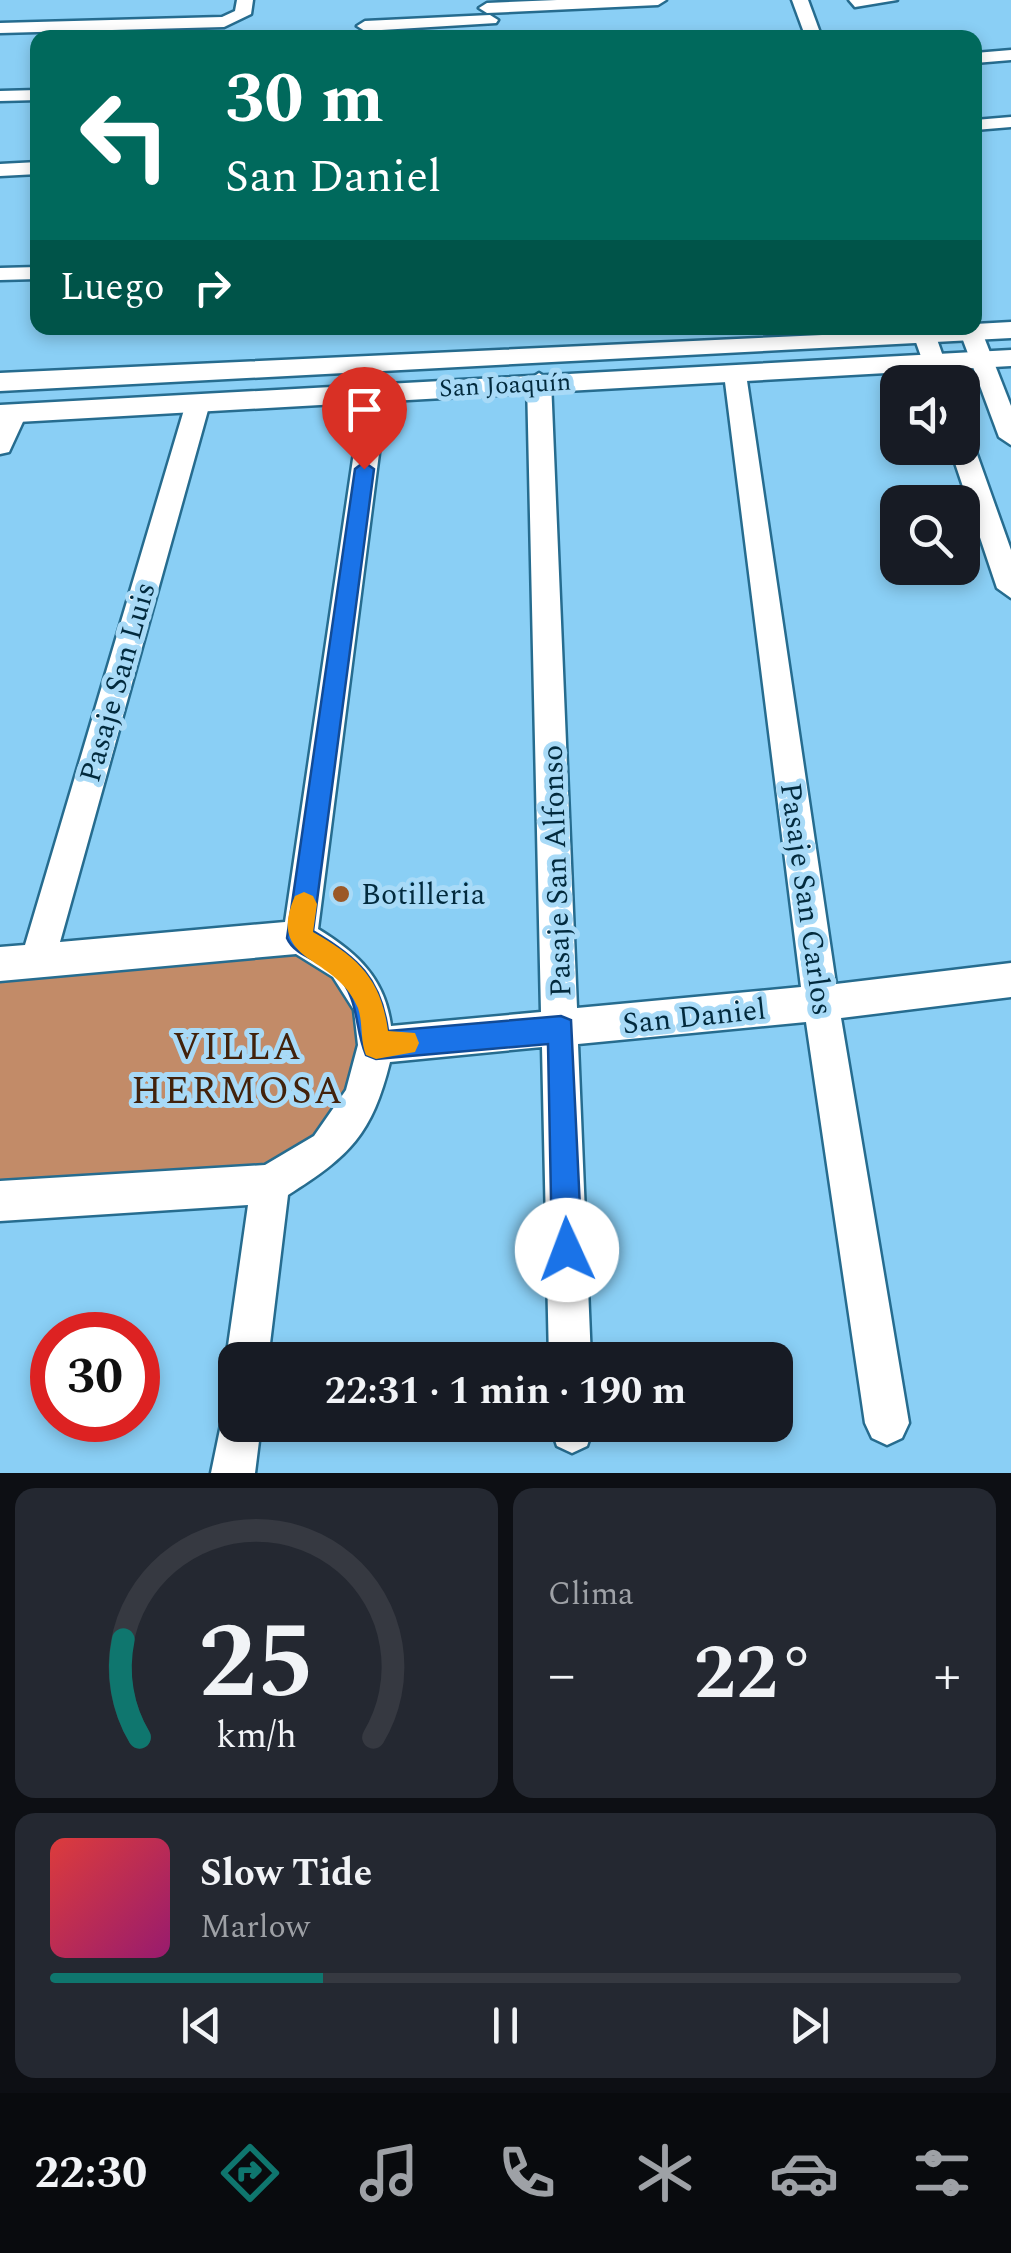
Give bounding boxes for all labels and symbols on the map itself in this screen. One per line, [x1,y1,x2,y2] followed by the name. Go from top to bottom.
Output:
[438,364,572,408] street label: San Joaquín
[322,367,407,470] pin
[67,577,169,788] street label: Pasaje San Luis
[530,744,584,998] street label: Pasaje San Alfonso
[767,780,845,1019] street label: Pasaje San Carlos
[361,872,486,918] place label: Botilleria
[330,883,352,905] marker: Botilleria
[620,987,768,1047] street label: San Daniel
[131,1019,345,1121] district label: VILLA HERMOSA
[515,1198,619,1302] position arrow
[30,1312,160,1442] speed limit sign: 30

